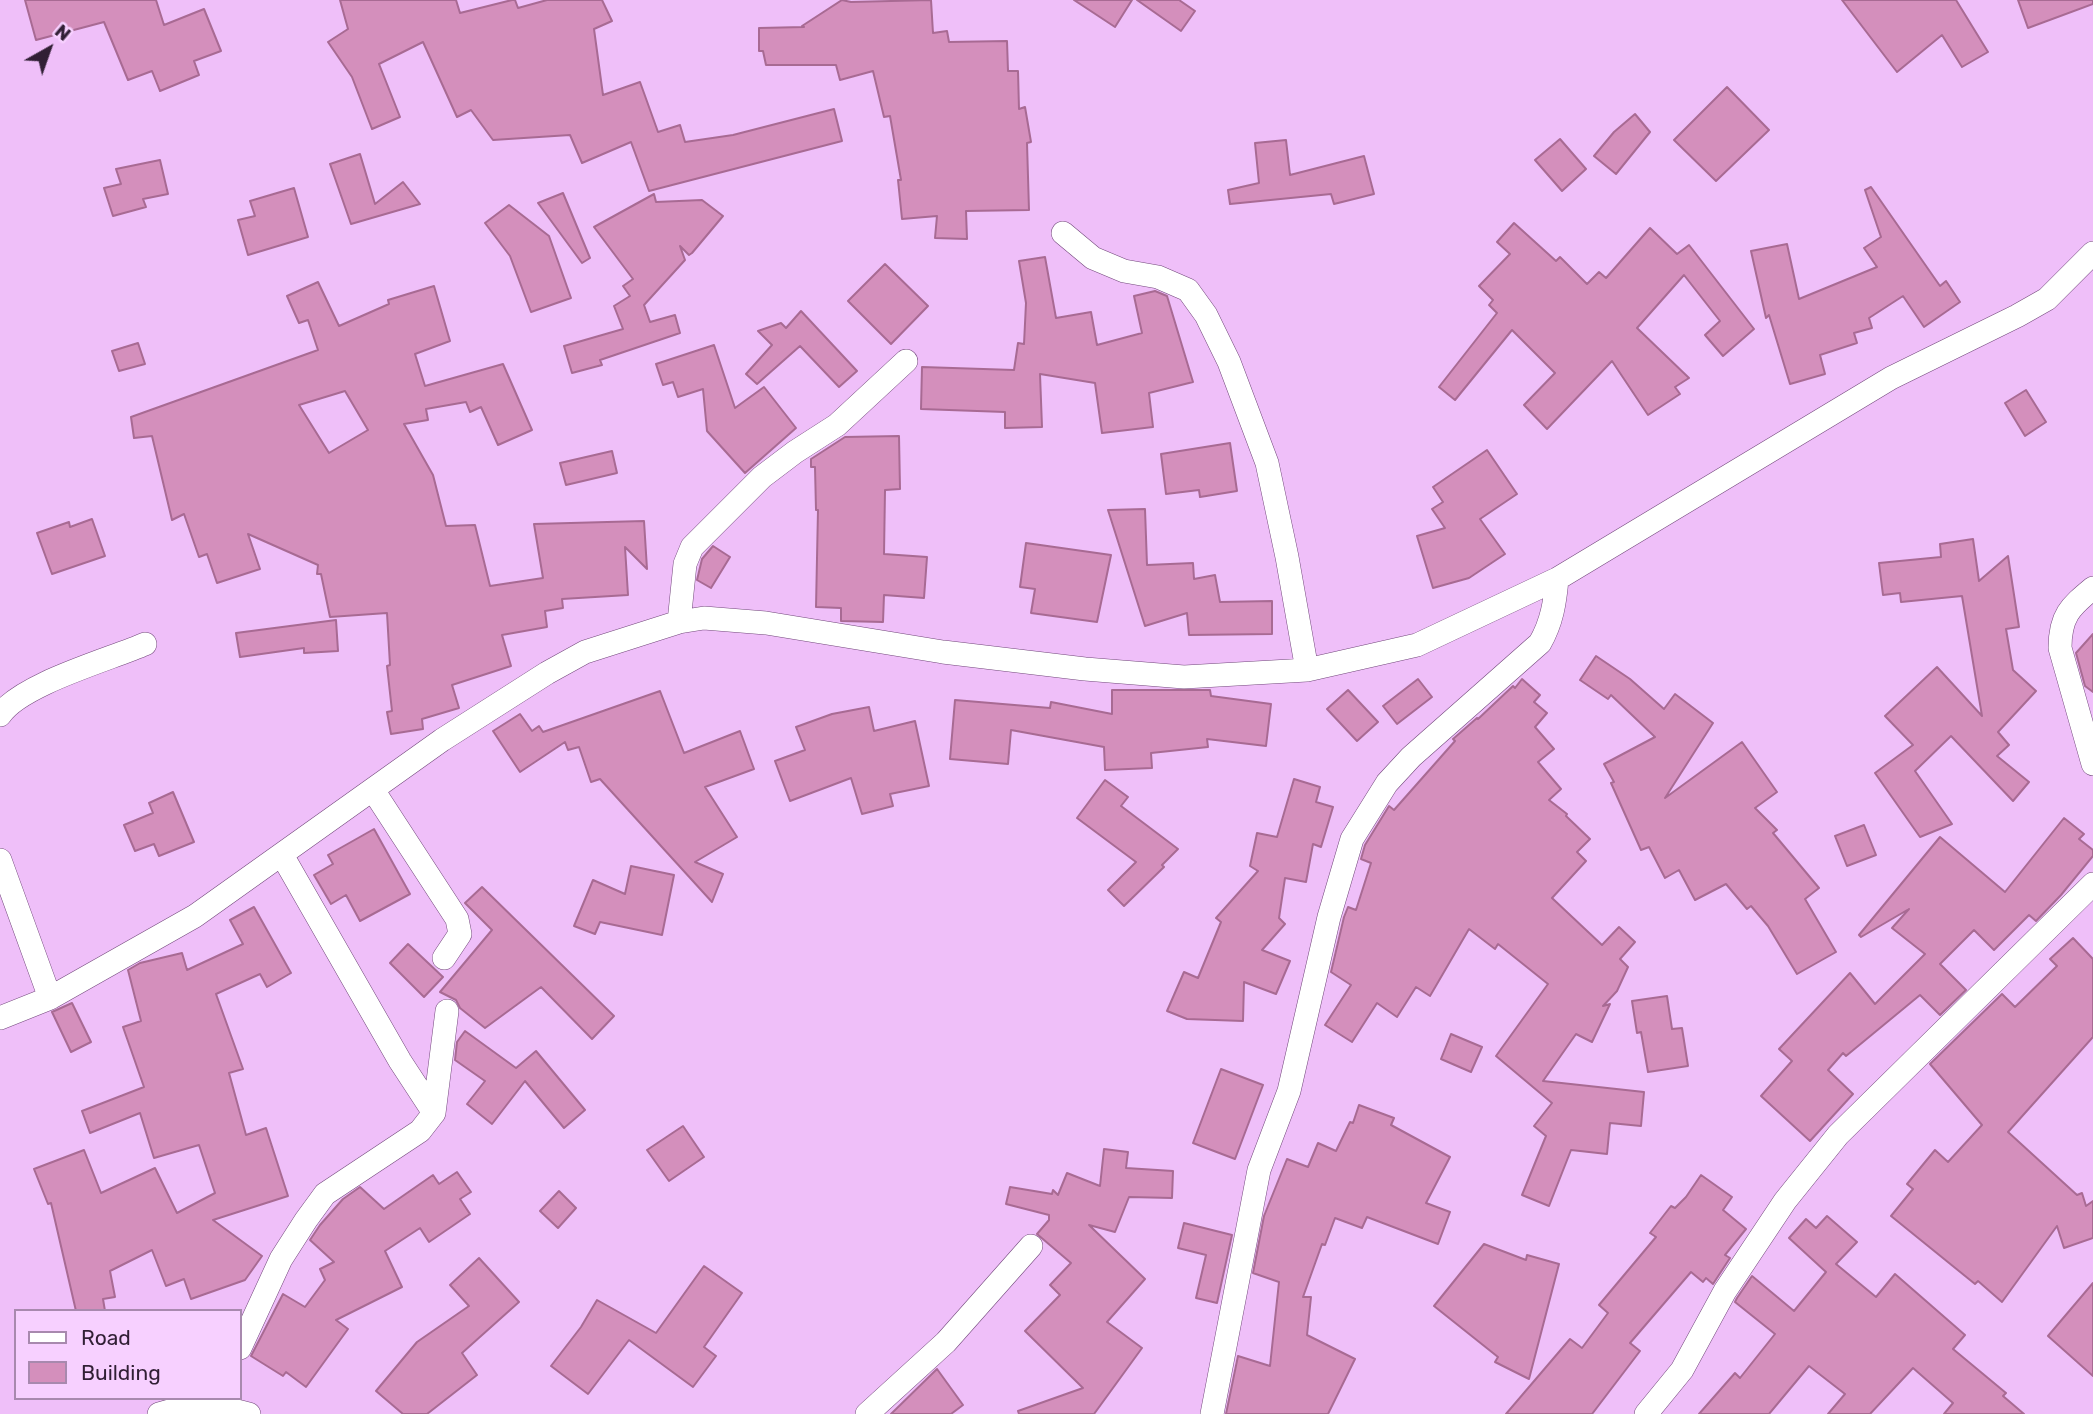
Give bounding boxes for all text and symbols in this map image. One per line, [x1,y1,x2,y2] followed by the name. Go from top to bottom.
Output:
[14,14,84,84] north arrow
[50,19,75,46] text: N
[14,1309,242,1400] legend
[81,1325,131,1350] text: Road
[81,1360,161,1385] text: Building

